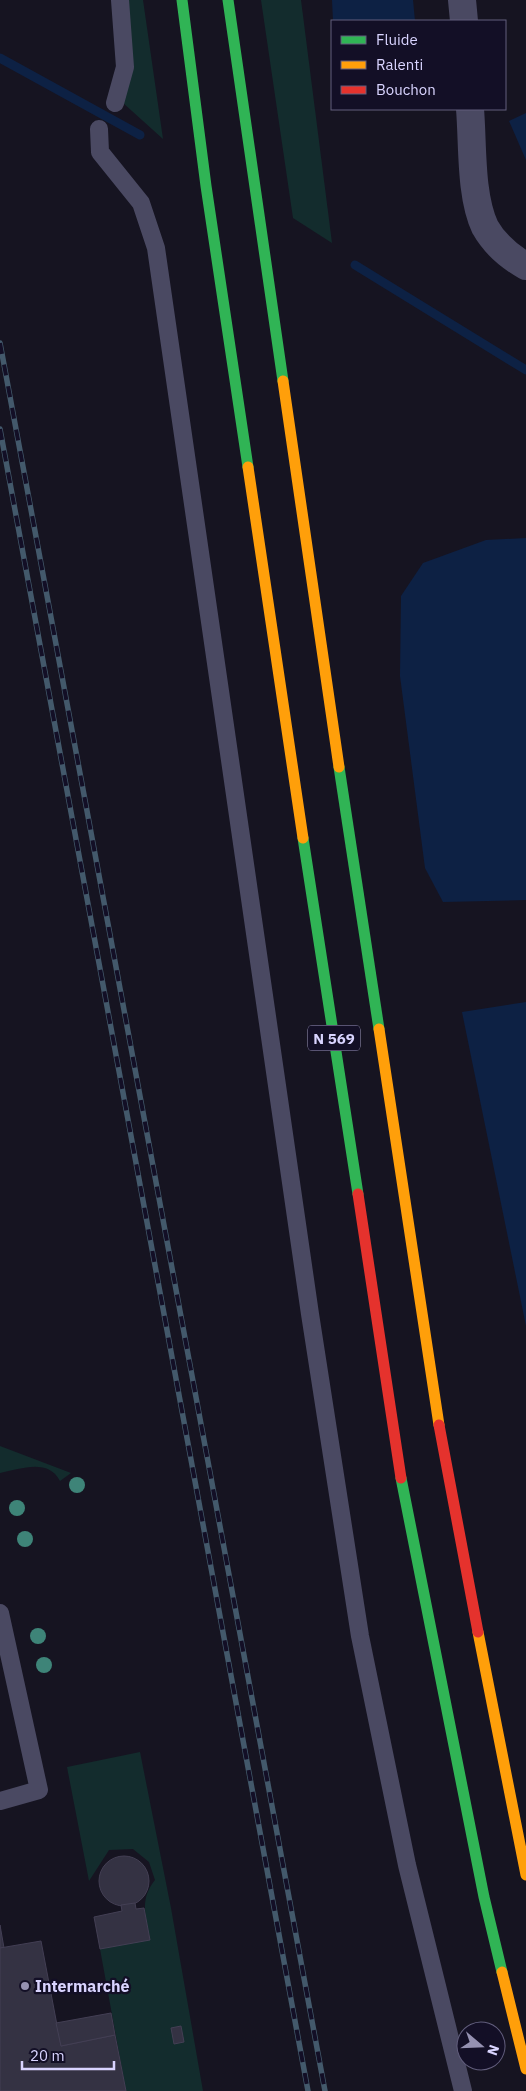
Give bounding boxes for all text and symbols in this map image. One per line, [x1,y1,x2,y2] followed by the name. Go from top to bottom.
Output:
[331,20,506,110] legend
[376,30,418,49] text: Fluide
[376,55,423,74] text: Ralenti
[376,80,436,99] text: Bouchon
[308,1026,360,1050] road number: N 569
[35,1976,130,1996] place label: Intermarché
[19,1980,31,1992] marker: Intermarché
[456,2021,506,2071] north arrow
[22,2038,115,2070] scale bar
[483,2043,503,2058] text: N
[30,2046,65,2065] text: 20 m

